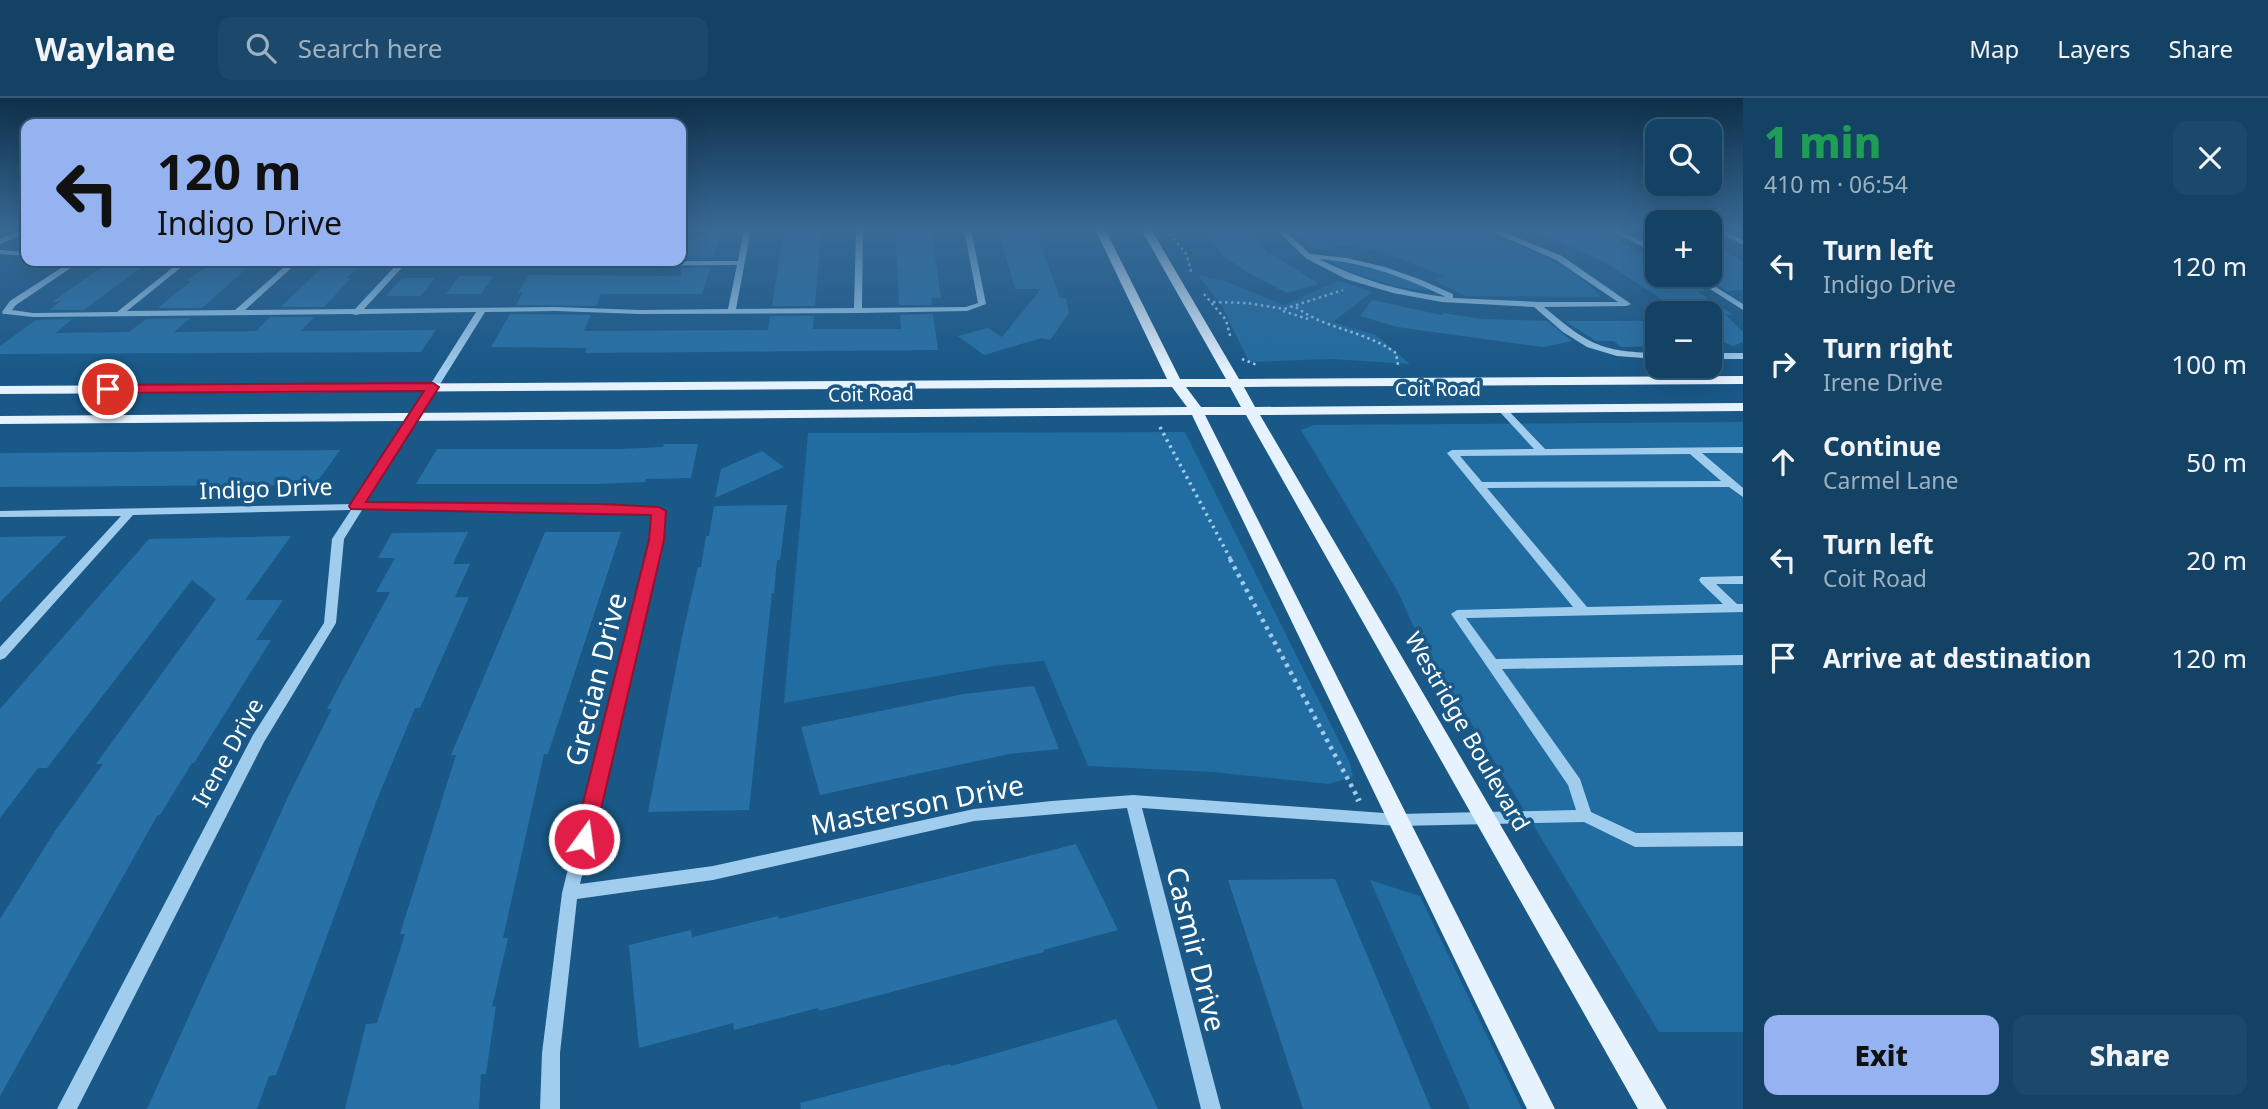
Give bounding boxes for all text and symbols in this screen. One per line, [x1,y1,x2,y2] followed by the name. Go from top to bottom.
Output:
[218,17,708,80] search box
[35,26,176,71] text: Waylane
[242,29,280,67] icon: search
[298,30,442,66] text: Search here
[1969,32,2019,65] text: Map
[2057,32,2131,65] text: Layers
[2169,32,2233,65] text: Share
[1764,113,1881,170] text: 1 min
[1645,119,1722,378] map controls
[1645,119,1722,196] button: search
[2173,121,2247,195] button: close
[157,138,302,204] text: 120 m
[42,147,133,238] icon: left
[1764,168,1908,200] text: 410 m · 06:54
[157,201,342,244] text: Indigo Drive
[1645,210,1722,287] button: +
[1823,232,1934,268] text: Turn left
[1764,247,1802,285] icon: left
[2171,248,2247,284] text: 120 m
[1823,268,1956,300] text: Indigo Drive
[1645,301,1722,378] button: −
[1823,330,1953,366] text: Turn right
[1764,345,1802,383] icon: right
[2171,346,2247,382] text: 100 m
[78,359,138,419] pin
[1823,366,1943,398] text: Irene Drive
[89,370,127,408] icon: arrive
[1395,376,1481,402] street label: Coit Road
[828,380,914,408] street label: Coit Road
[1823,428,1941,464] text: Continue
[1764,443,1802,481] icon: ahead
[2186,444,2247,480] text: 50 m
[1823,464,1958,496] text: Carmel Lane
[199,470,333,506] street label: Indigo Drive
[1823,526,1934,562] text: Turn left
[1764,541,1802,579] icon: left
[2186,542,2247,578] text: 20 m
[1823,562,1927,594] text: Coit Road
[555,588,635,770] street label: Grecian Drive
[1398,625,1538,837] street label: Westridge Boulevard
[1764,639,1802,677] icon: arrive
[1823,640,2092,676] text: Arrive at destination
[2171,640,2247,676] text: 120 m
[184,692,270,812] street label: Irene Drive
[807,765,1027,843] street label: Masterson Drive
[547,802,621,876] position arrow
[1158,863,1236,1035] street label: Casmir Drive
[1764,1015,1999,1095] button: Exit
[2013,1015,2247,1095] button: Share

